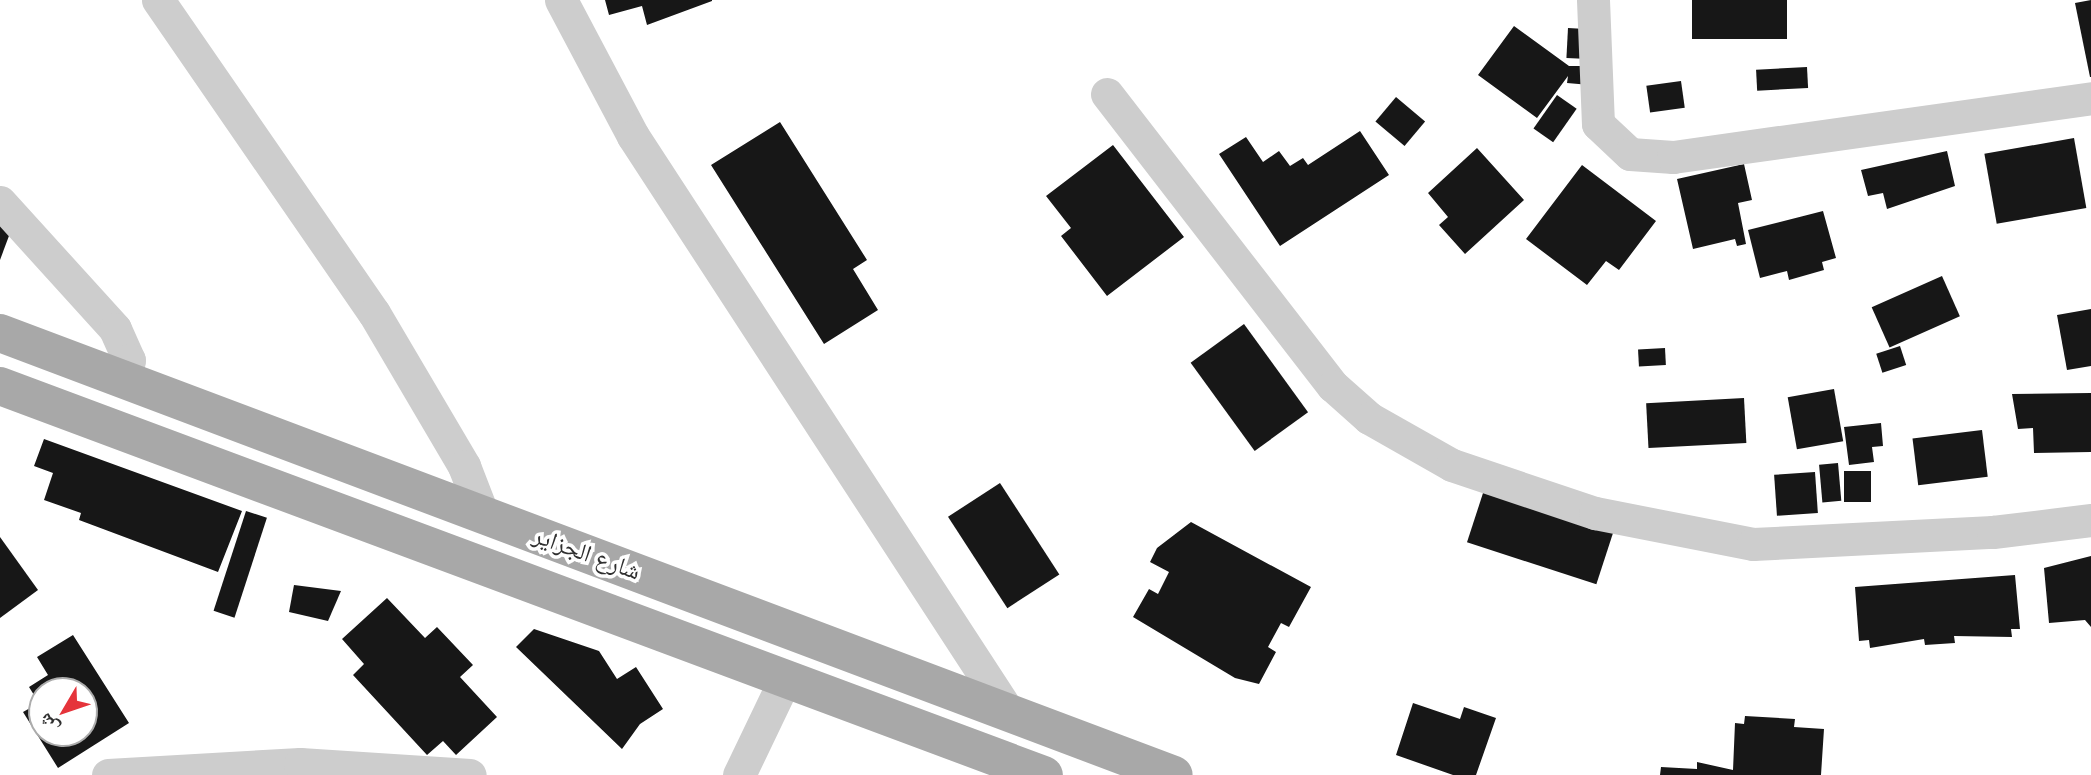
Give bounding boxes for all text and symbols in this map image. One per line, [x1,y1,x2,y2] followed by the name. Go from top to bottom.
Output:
[529,520,645,586] street label: شارع الجزاير
[28,677,98,747] north arrow
[33,709,64,739] text: ش

